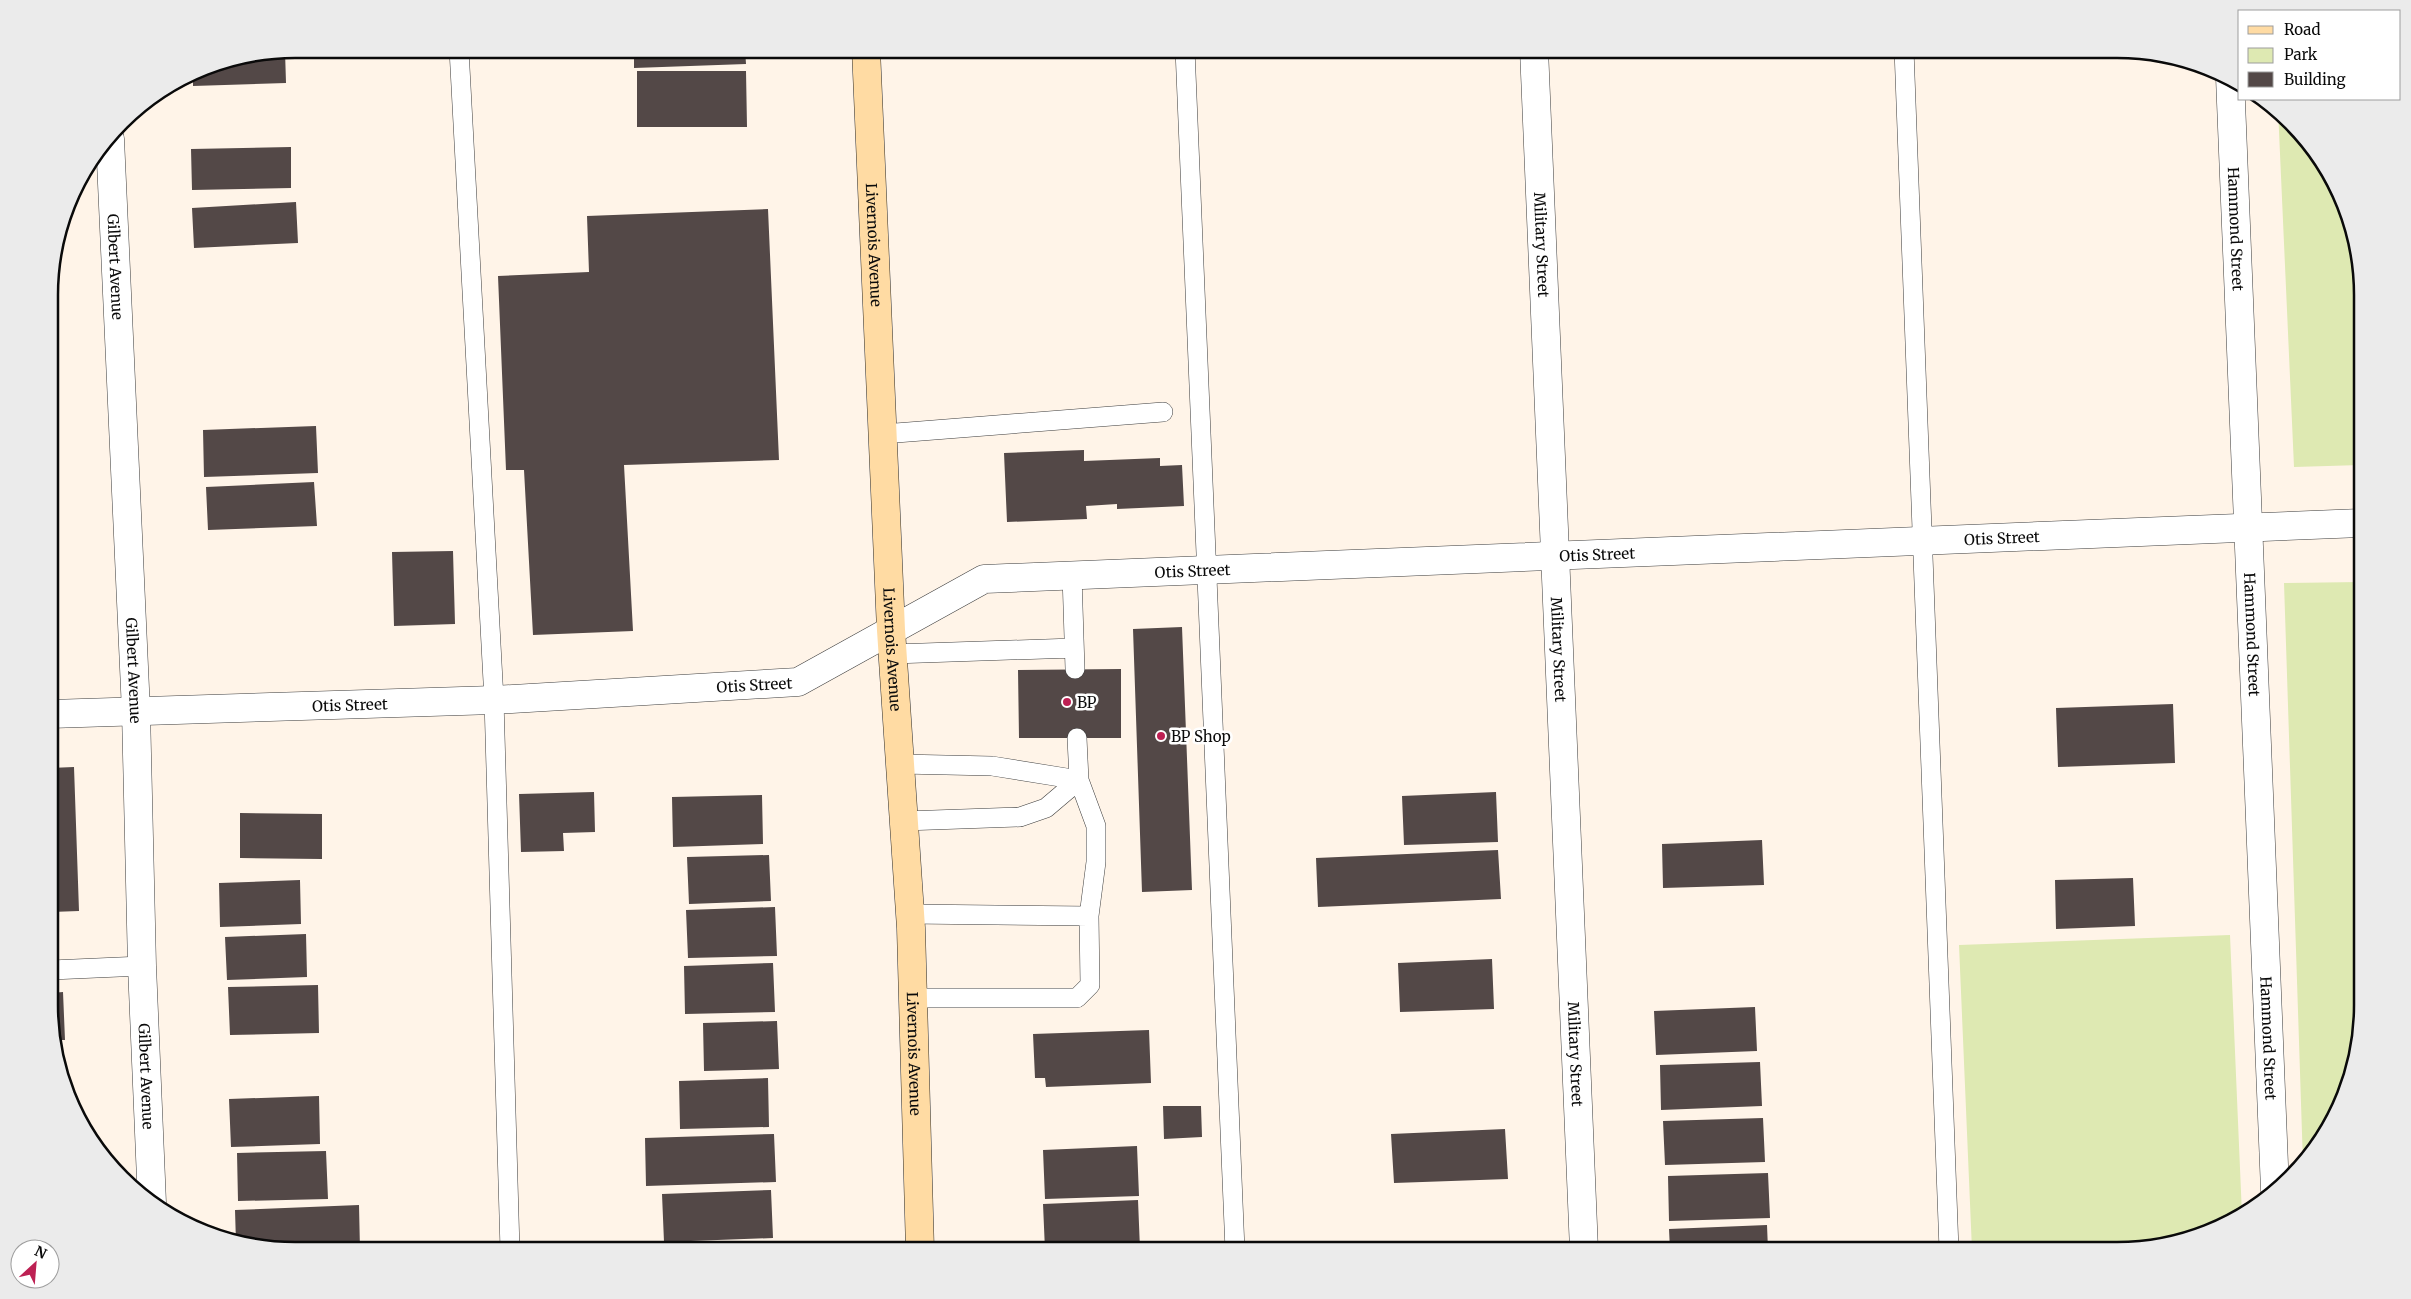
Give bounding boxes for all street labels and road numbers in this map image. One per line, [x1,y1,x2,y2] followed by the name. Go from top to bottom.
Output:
[2224,167,2248,291] street label: Hammond Street
[862,183,887,307] street label: Livernois Avenue
[1530,192,1554,298] street label: Military Street
[104,213,128,321] street label: Gilbert Avenue
[1964,527,2040,549] street label: Otis Street
[1559,543,1636,565] street label: Otis Street
[1154,559,1231,582] street label: Otis Street
[2241,572,2265,697] street label: Hammond Street
[880,587,906,712] street label: Livernois Avenue
[1547,597,1571,703] street label: Military Street
[122,617,146,724] street label: Gilbert Avenue
[716,673,793,696] street label: Otis Street
[312,694,388,715] street label: Otis Street
[2257,976,2281,1101] street label: Hammond Street
[903,992,926,1116] street label: Livernois Avenue
[1564,1001,1588,1107] street label: Military Street
[135,1023,158,1130] street label: Gilbert Avenue

